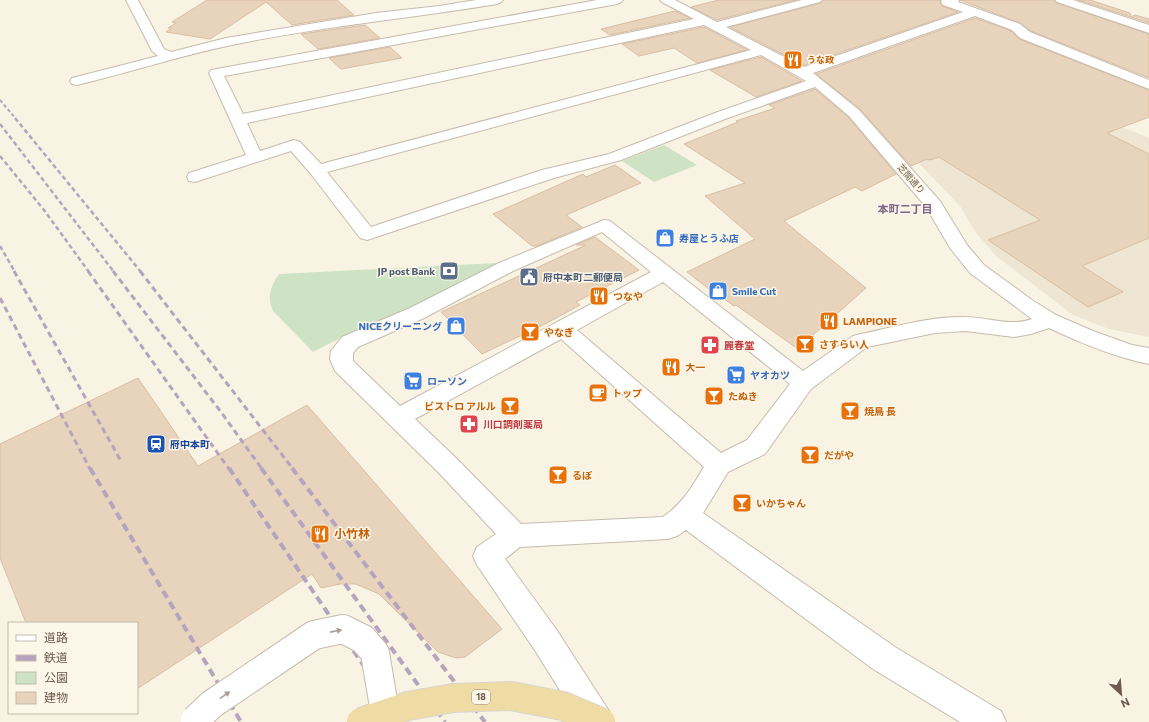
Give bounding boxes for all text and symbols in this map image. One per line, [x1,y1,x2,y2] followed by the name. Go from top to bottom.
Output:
[782,49,804,71] restaurant icon: うな政
[807,54,835,65] place label: うな政
[895,161,927,196] street label: 芝間通り
[878,202,933,215] district label: 本町二丁目
[654,227,676,249] shop icon: 寿屋とうふ店
[679,232,739,244] place label: 寿屋とうふ店
[438,260,460,282] bank icon: JP post Bank
[377,265,435,277] place label: JP post Bank
[518,266,540,288] public building icon: 府中本町二郵便局
[543,271,623,283] place label: 府中本町二郵便局
[707,280,729,302] shop icon: Smile Cut
[588,285,610,307] restaurant icon: つなや
[732,285,776,297] place label: Smile Cut
[613,290,643,302] place label: つなや
[818,310,840,332] restaurant icon: LAMPIONE
[445,315,467,337] shop icon: NICEクリーニング
[843,315,897,327] place label: LAMPIONE
[359,320,442,332] place label: NICEクリーニング
[519,321,541,343] bar icon: やなぎ
[544,326,574,338] place label: やなぎ
[794,333,816,355] bar icon: さすらい人
[699,334,721,356] pharmacy icon: 麗春堂
[819,338,869,350] place label: さすらい人
[724,339,754,351] place label: 麗春堂
[660,356,682,378] restaurant icon: 大一
[685,361,705,373] place label: 大一
[725,364,747,386] supermarket icon: ヤオカツ
[750,369,790,381] place label: ヤオカツ
[402,370,424,392] supermarket icon: ローソン
[427,375,467,387] place label: ローソン
[587,382,609,404] cafe icon: トップ
[703,385,725,407] bar icon: たぬき
[612,387,642,399] place label: トップ
[728,390,758,402] place label: たぬき
[499,395,521,417] bar icon: ビストロ アルル
[424,400,496,412] place label: ビストロ アルル
[839,400,861,422] bar icon: 焼鳥 長
[864,405,896,417] place label: 焼鳥 長
[458,413,480,435] pharmacy icon: 川口調剤薬局
[483,418,543,430] place label: 川口調剤薬局
[145,433,167,455] station icon: 府中本町
[170,438,210,450] place label: 府中本町
[799,444,821,466] bar icon: だがや
[824,449,854,461] place label: だがや
[547,464,569,486] bar icon: るぽ
[572,469,592,481] place label: るぽ
[731,492,753,514] bar icon: いかちゃん
[756,497,806,509] place label: いかちゃん
[309,523,331,545] restaurant icon: 小竹林
[334,526,370,540] place label: 小竹林
[8,622,138,714] legend
[330,627,342,633] one-way arrow
[44,630,68,644] text: 道路
[44,650,68,664] text: 鉄道
[44,670,68,684] text: 公園
[1101,674,1141,714] north arrow
[44,690,68,704] text: 建物
[472,690,490,704] road number: 18
[220,691,230,699] one-way arrow
[1119,696,1132,711] text: N

